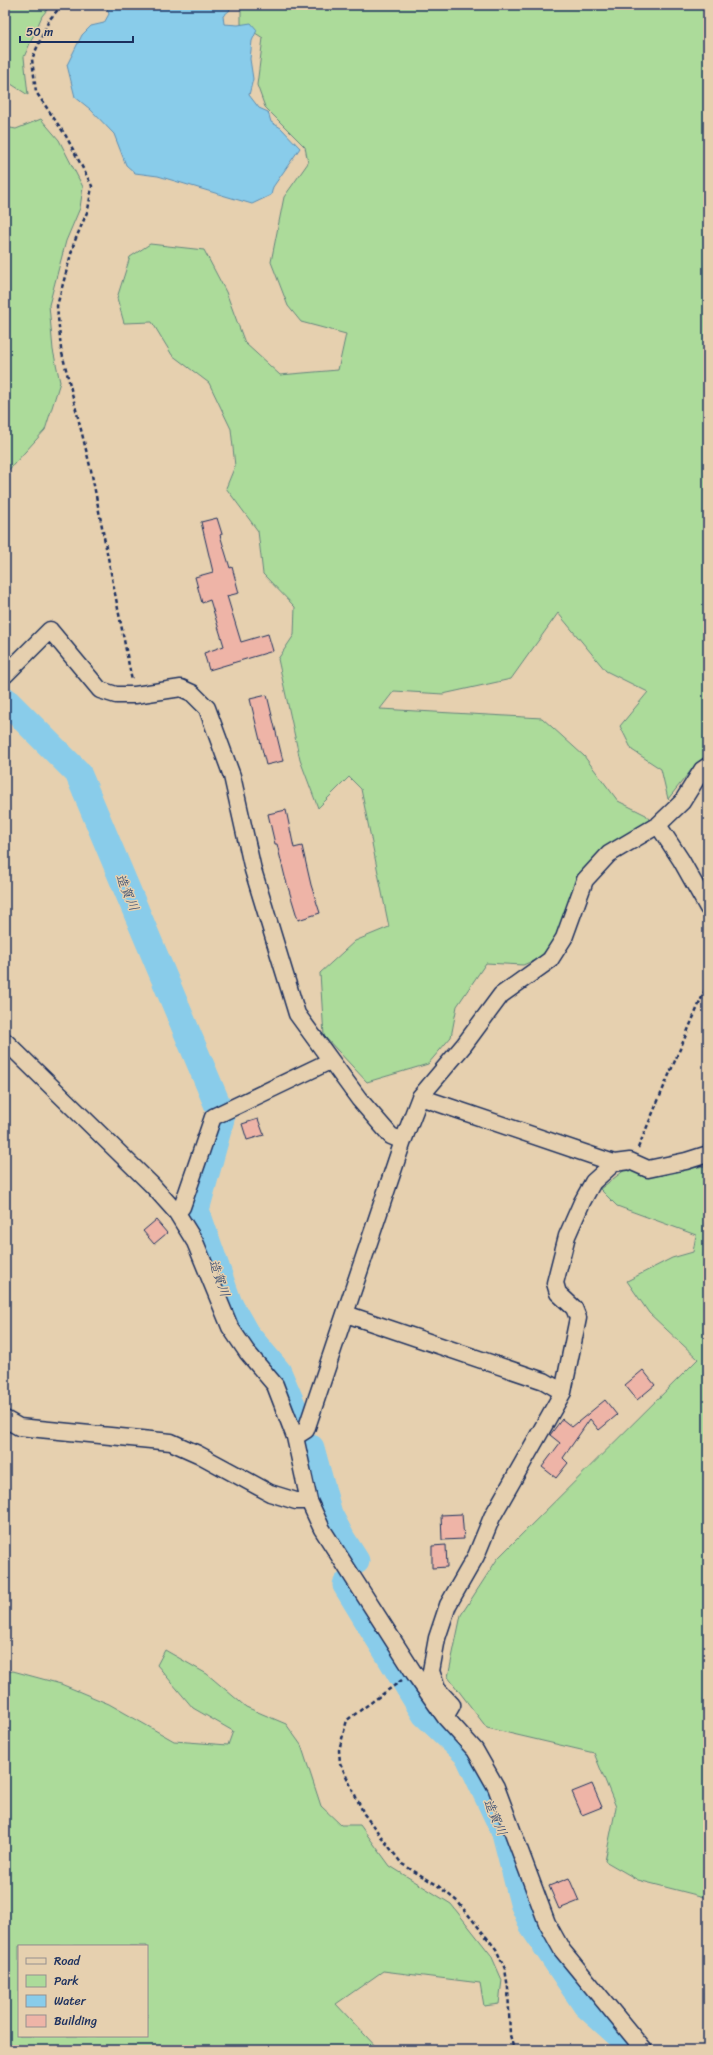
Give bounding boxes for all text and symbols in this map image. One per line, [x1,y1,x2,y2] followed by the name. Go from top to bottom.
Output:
[20,18,133,44] scale bar
[26,21,53,43] text: 50 m
[109,870,146,915] water label: 造賀川
[202,1256,237,1300] water label: 造賀川
[477,1795,514,1840] water label: 造賀川
[18,1945,148,2037] legend
[54,1950,81,1972] text: Road
[54,1970,79,1992] text: Park
[54,1990,87,2012] text: Water
[54,2010,97,2032] text: Building

